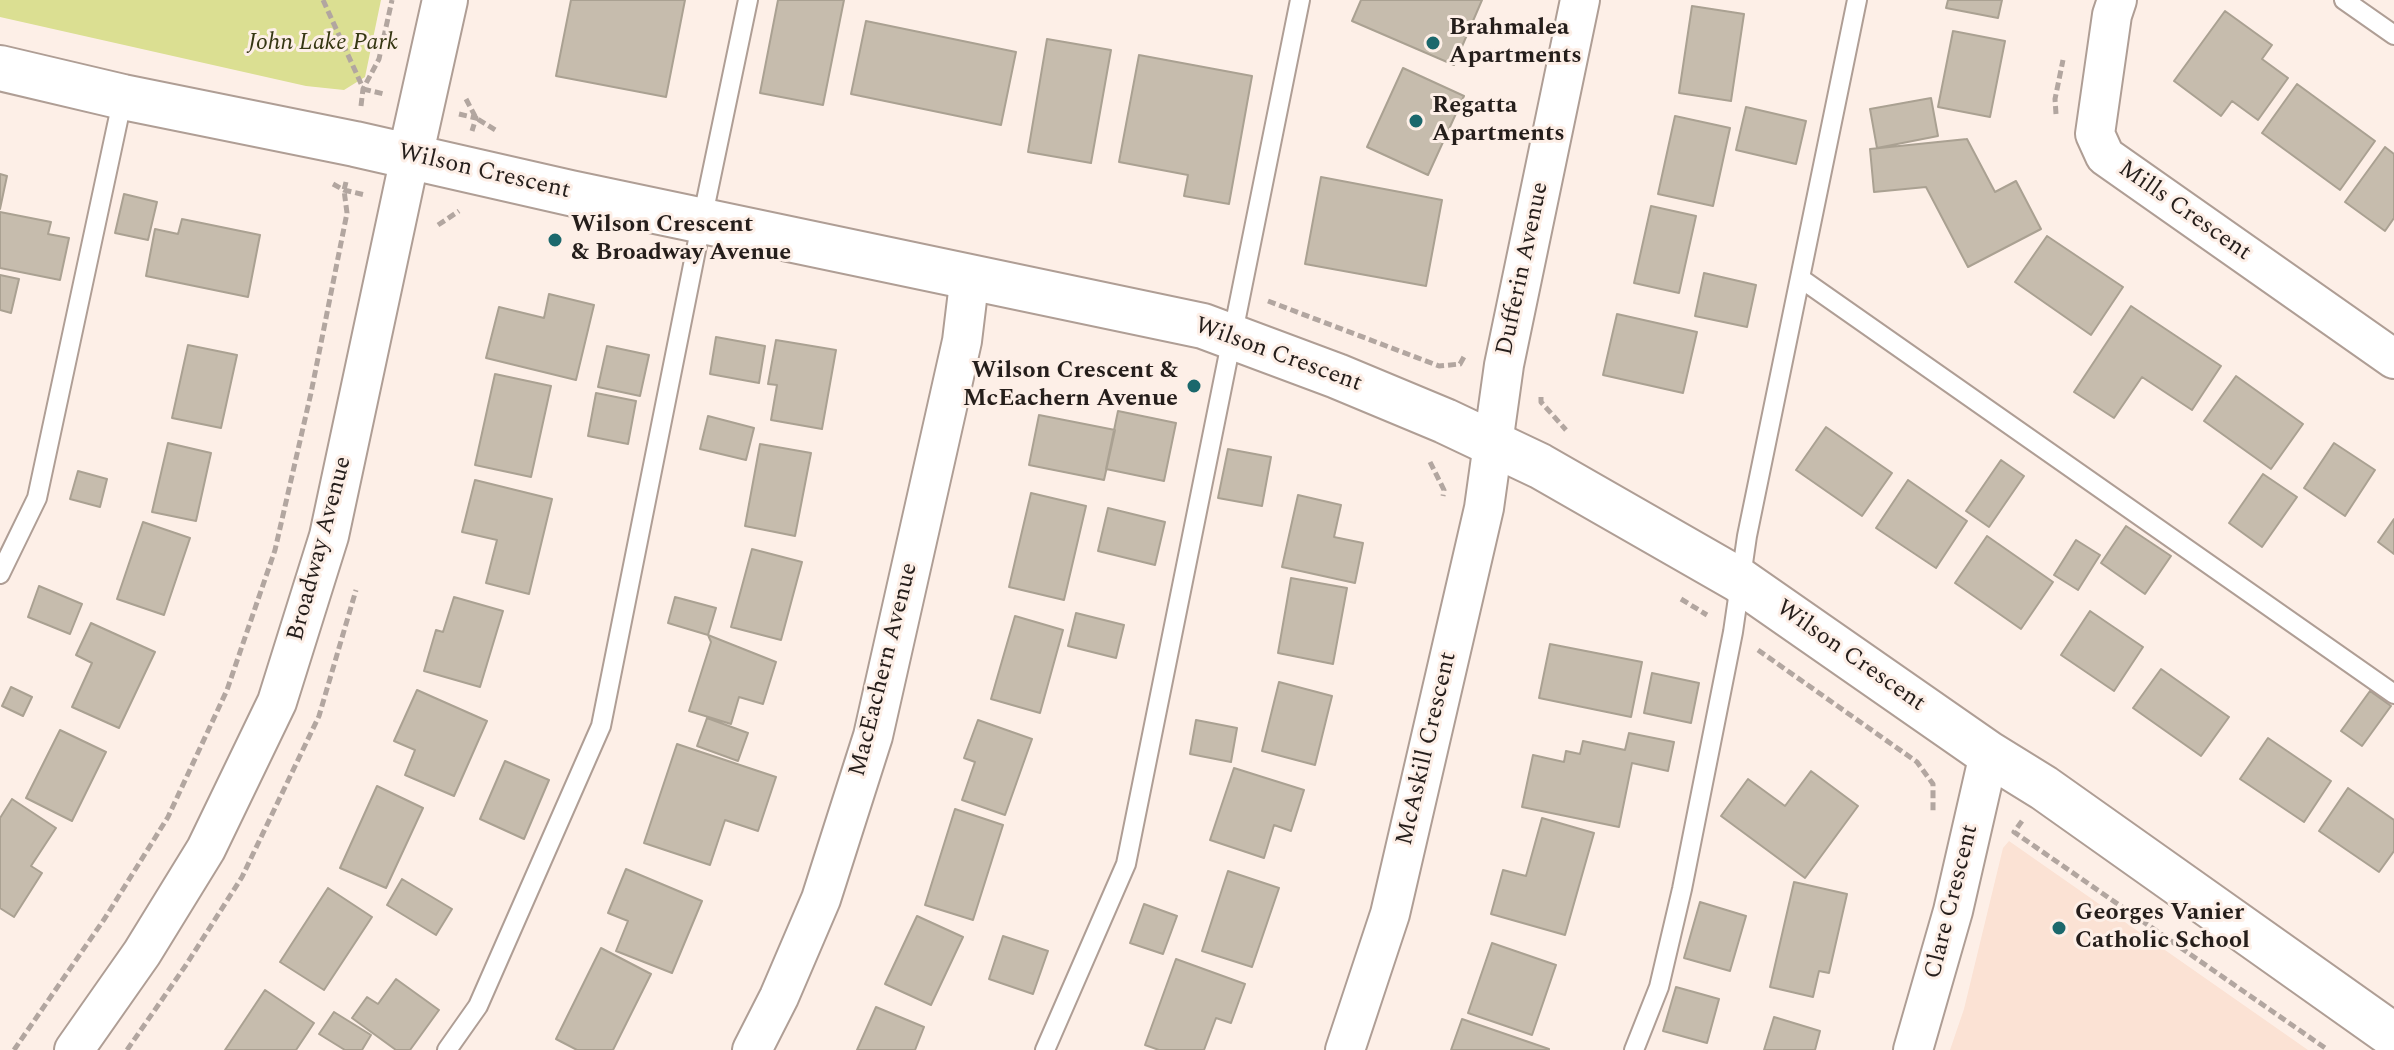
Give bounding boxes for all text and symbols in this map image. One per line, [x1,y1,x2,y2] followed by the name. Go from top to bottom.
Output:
[1449,15,1582,71] place label: Brahmalea Apartments
[248,30,398,58] park label: John Lake Park
[1424,34,1442,52] marker: Brahmalea Apartments
[1432,93,1565,149] place label: Regatta Apartments
[1407,112,1425,130] marker: Regatta Apartments
[395,139,573,207] street label: Wilson Crescent
[2112,156,2256,268] street label: Mills Crescent
[1492,180,1556,358] street label: Dufferin Avenue
[571,212,791,268] place label: Wilson Crescent & Broadway Avenue
[546,231,564,249] marker: Wilson Crescent & Broadway Avenue
[1191,312,1365,400] street label: Wilson Crescent
[963,358,1178,414] place label: Wilson Crescent & McEachern Avenue
[1185,377,1203,395] marker: Wilson Crescent & McEachern Avenue
[283,454,359,644] street label: Broadway Avenue
[844,560,926,780] street label: MacEachern Avenue
[1770,595,1930,719] street label: Wilson Crescent
[1392,649,1464,849] street label: McAskill Crescent
[1920,822,1986,982] street label: Clare Crescent
[2075,900,2250,956] place label: Georges Vanier Catholic School
[2050,919,2068,937] marker: Georges Vanier Catholic School

